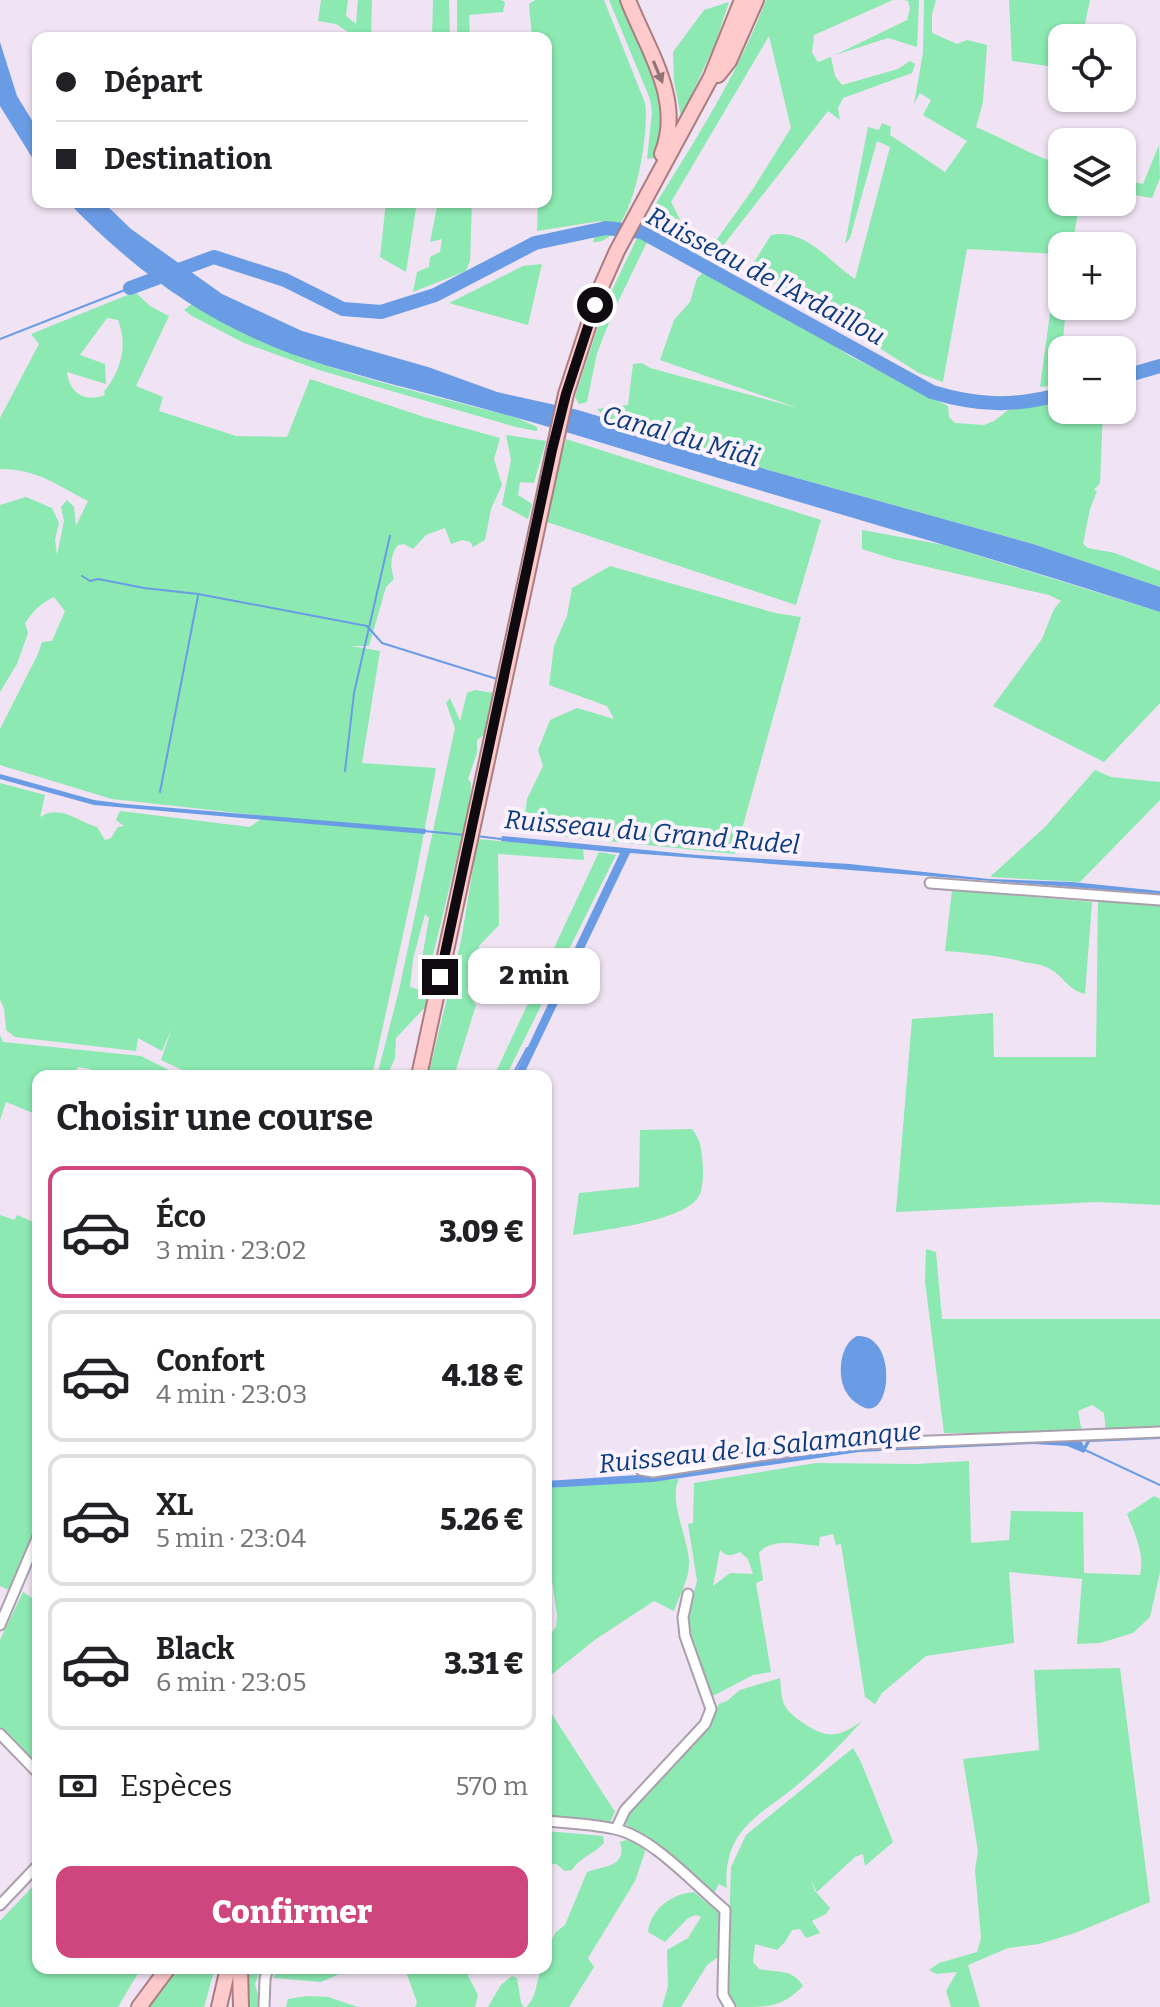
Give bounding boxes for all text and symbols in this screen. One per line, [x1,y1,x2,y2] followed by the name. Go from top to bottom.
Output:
[1048,24,1136,424] map controls
[1048,24,1136,112] button: locate
[652,60,665,84] one-way arrow
[104,64,203,100] text: Départ
[1048,128,1136,216] button: layers
[104,141,272,177] text: Destination
[641,200,890,352] water label: Ruisseau de l'Ardaillou
[1048,232,1136,320] button: +
[577,287,613,323] route start
[1048,336,1136,424] button: −
[599,399,763,474] water label: Canal du Midi
[503,804,801,861] water label: Ruisseau du Grand Rudel
[468,949,600,1005] callout: 2 min
[422,959,458,995] route end
[499,960,569,991] text: 2 min
[56,1096,373,1140] text: Choisir une course
[60,1196,132,1268] icon: car
[156,1199,206,1235] text: Éco
[439,1214,524,1250] text: 3.09 €
[156,1235,306,1266] text: 3 min · 23:02
[60,1340,132,1412] icon: car
[156,1343,265,1379] text: Confort
[442,1358,524,1394] text: 4.18 €
[156,1379,307,1410] text: 4 min · 23:03
[597,1415,923,1480] water label: Ruisseau de la Salamanque
[60,1484,132,1556] icon: car
[156,1487,193,1523] text: XL
[440,1502,524,1538] text: 5.26 €
[156,1523,306,1554] text: 5 min · 23:04
[60,1628,132,1700] icon: car
[156,1631,234,1667] text: Black
[444,1646,524,1682] text: 3.31 €
[156,1667,306,1698] text: 6 min · 23:05
[56,1764,100,1808] icon: cash
[120,1768,232,1804] text: Espèces
[455,1771,528,1802] text: 570 m
[56,1866,528,1958] button: Confirmer

